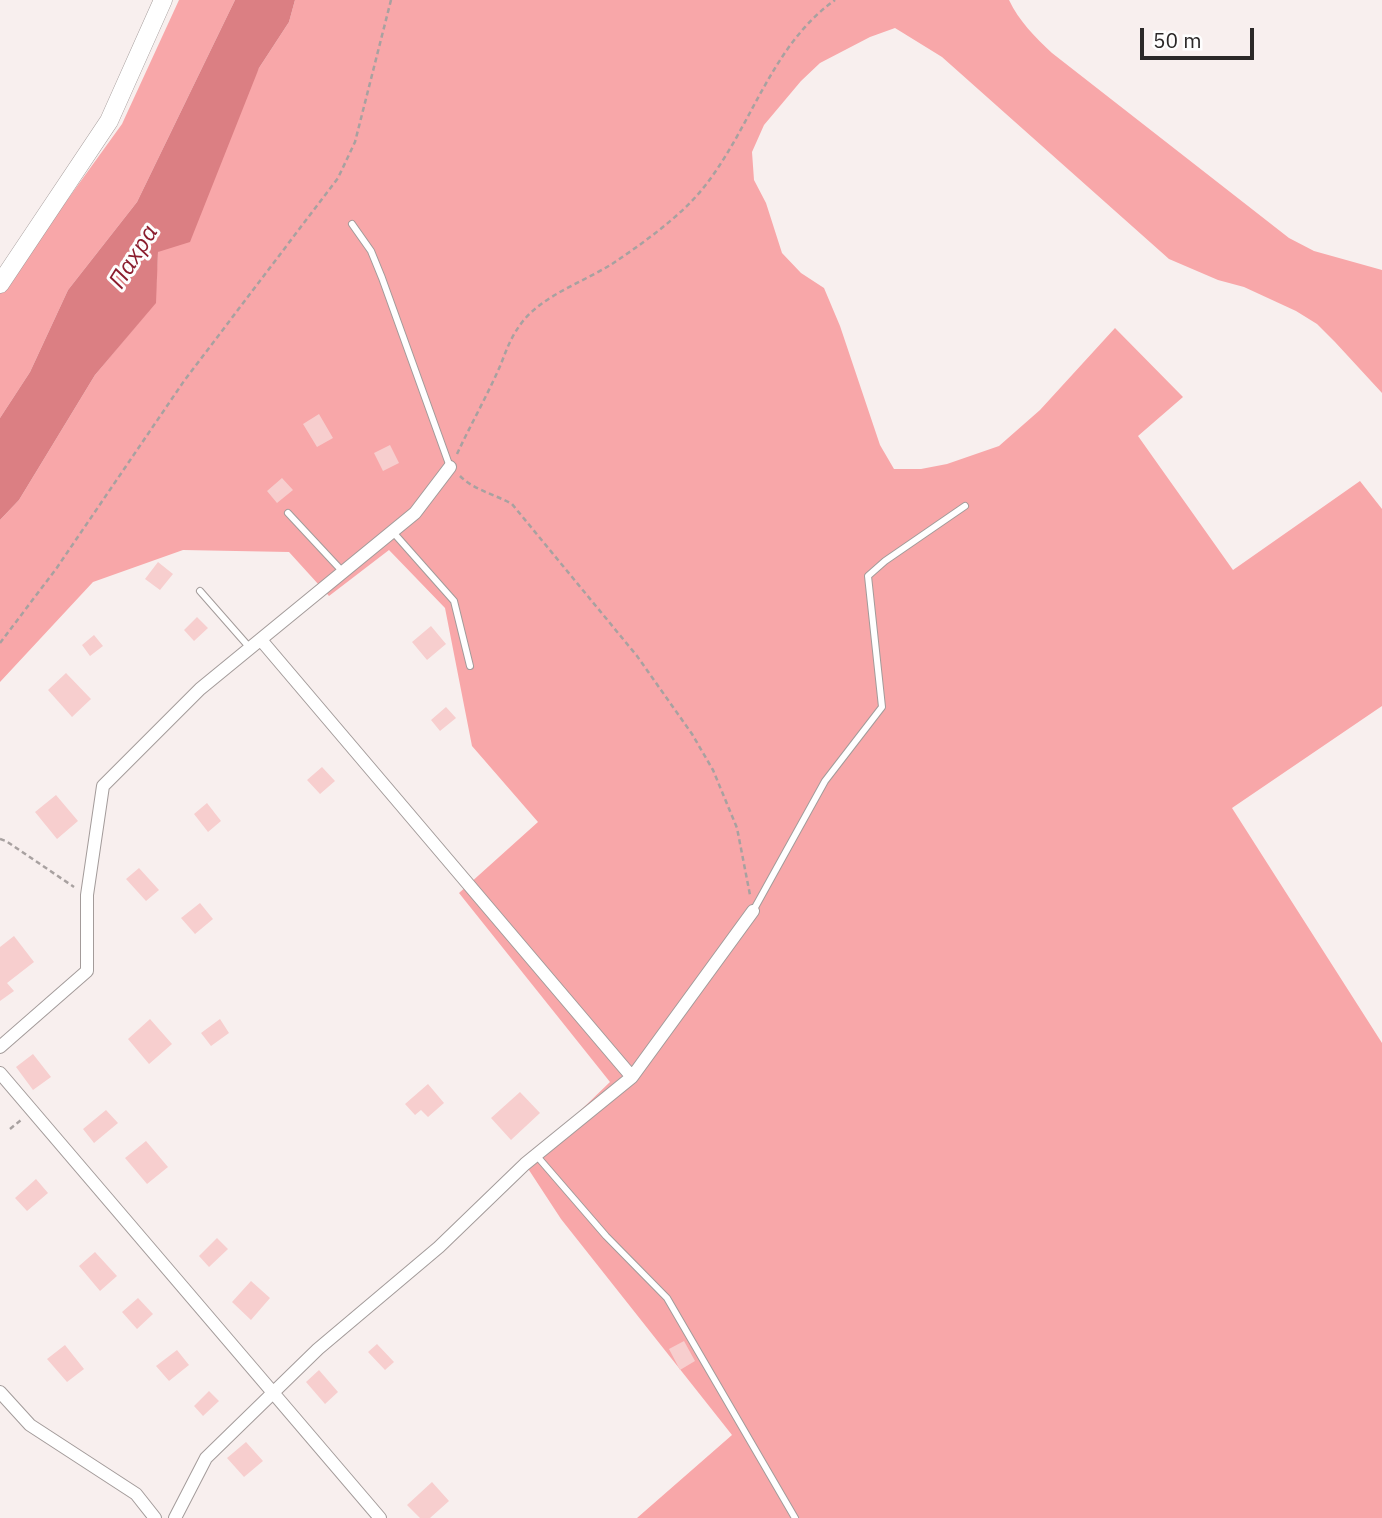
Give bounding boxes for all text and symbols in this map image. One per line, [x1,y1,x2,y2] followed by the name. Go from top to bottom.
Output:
[1144,14,1258,58] scale bar
[1153,26,1202,54] text: 50 m
[103,220,165,294] water label: Пахра

